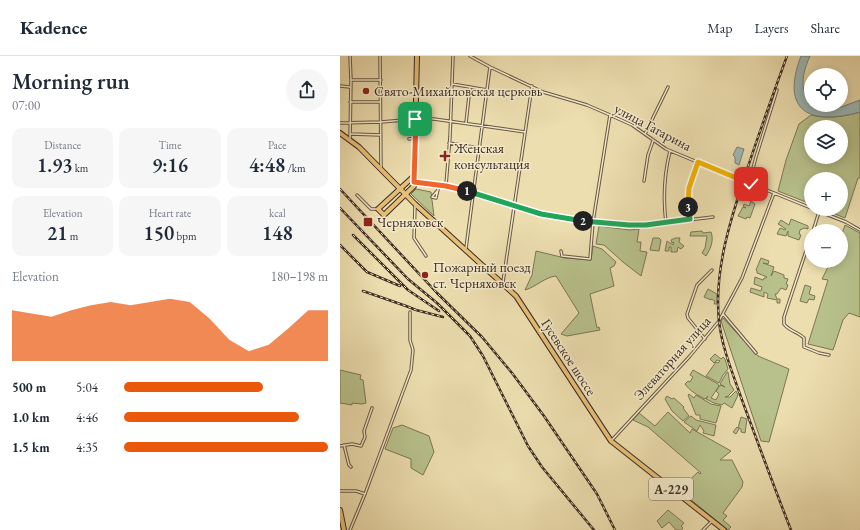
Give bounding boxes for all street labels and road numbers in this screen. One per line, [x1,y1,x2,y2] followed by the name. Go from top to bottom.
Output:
[611,99,695,155] street label: улица Гагарина
[629,312,715,404] street label: Элеваторная улица
[537,315,601,399] street label: Гусевское шоссе
[649,478,693,500] road number: А-229

